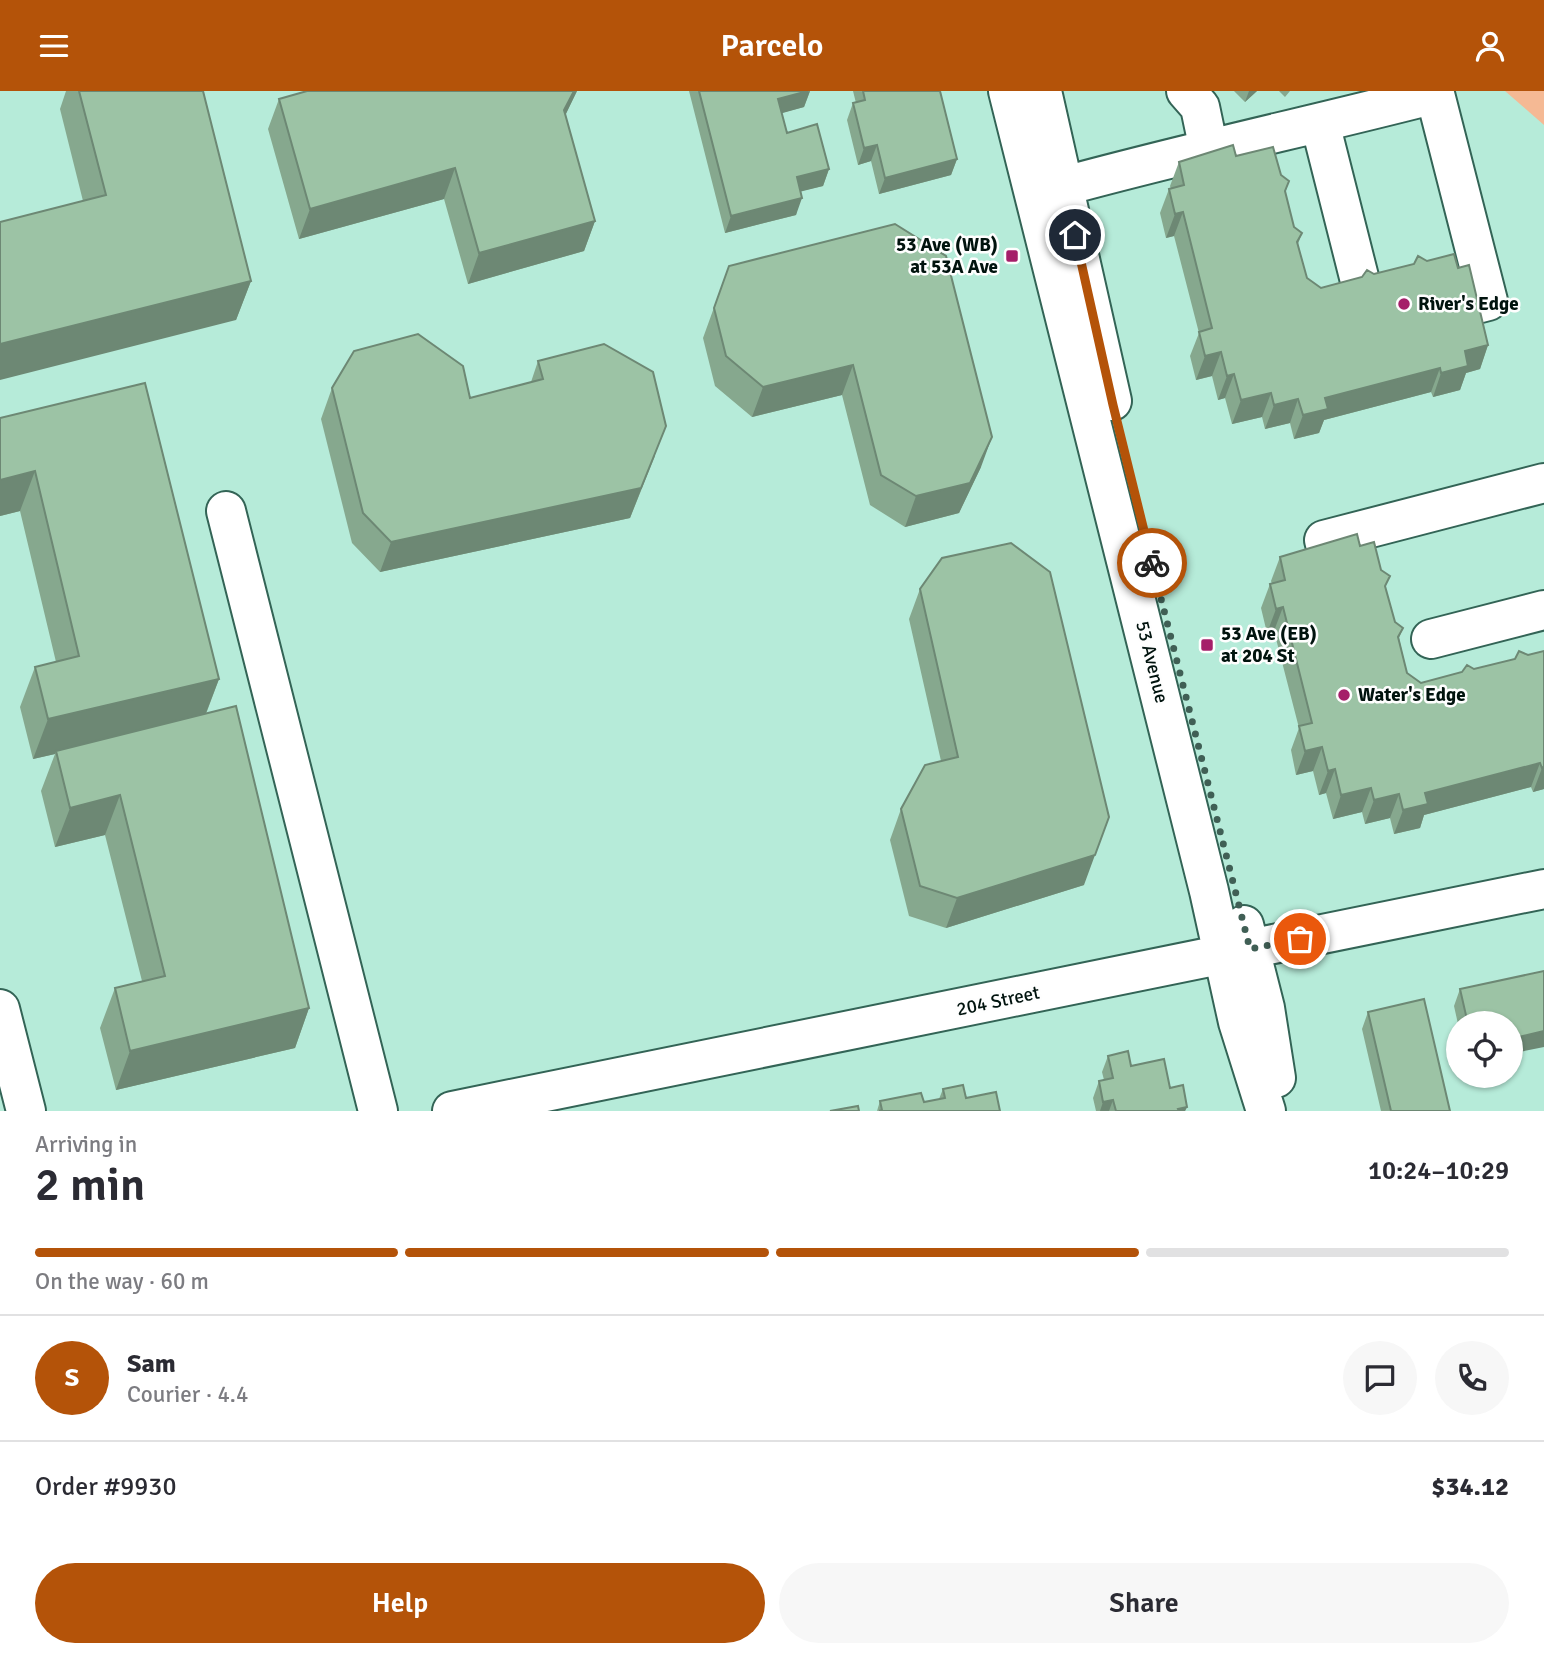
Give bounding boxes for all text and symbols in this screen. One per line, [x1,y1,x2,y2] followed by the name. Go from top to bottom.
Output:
[721,26,823,65] text: Parcelo
[35,27,73,65] icon: menu
[1471,27,1509,65] icon: person
[1045,205,1105,265] pin
[1056,216,1094,254] icon: home
[896,233,998,279] place label: 53 Ave (WB) at 53A Ave
[1004,248,1020,264] marker: 53 Ave (WB) at 53A Ave
[1418,292,1519,316] place label: River's Edge
[1396,296,1412,312] marker: River's Edge
[1117,528,1187,598] courier
[1133,544,1171,582] icon: bike
[1130,618,1174,706] street label: 53 Avenue
[1221,622,1317,668] place label: 53 Ave (EB) at 204 St
[1199,637,1215,653] marker: 53 Ave (EB) at 204 St
[1358,683,1466,707] place label: Water's Edge
[1336,687,1352,703] marker: Water's Edge
[1270,909,1330,969] pin
[1281,920,1319,958] icon: bag
[954,980,1042,1022] street label: 204 Street
[1446,1011,1523,1088] map controls
[1446,1011,1523,1088] button: locate
[35,1130,137,1159] text: Arriving in
[1368,1155,1509,1187] text: 10:24–10:29
[35,1157,145,1213] text: 2 min
[35,1267,209,1296] text: On the way · 60 m
[1343,1341,1417,1415] button: chat
[1435,1341,1509,1415] button: phone
[127,1348,176,1380] text: Sam
[65,1362,79,1394] text: S
[127,1380,248,1409] text: Courier · 4.4
[35,1471,176,1503] text: Order #9930
[1431,1471,1509,1503] text: $34.12
[35,1563,765,1643] button: Help
[779,1563,1509,1643] button: Share

